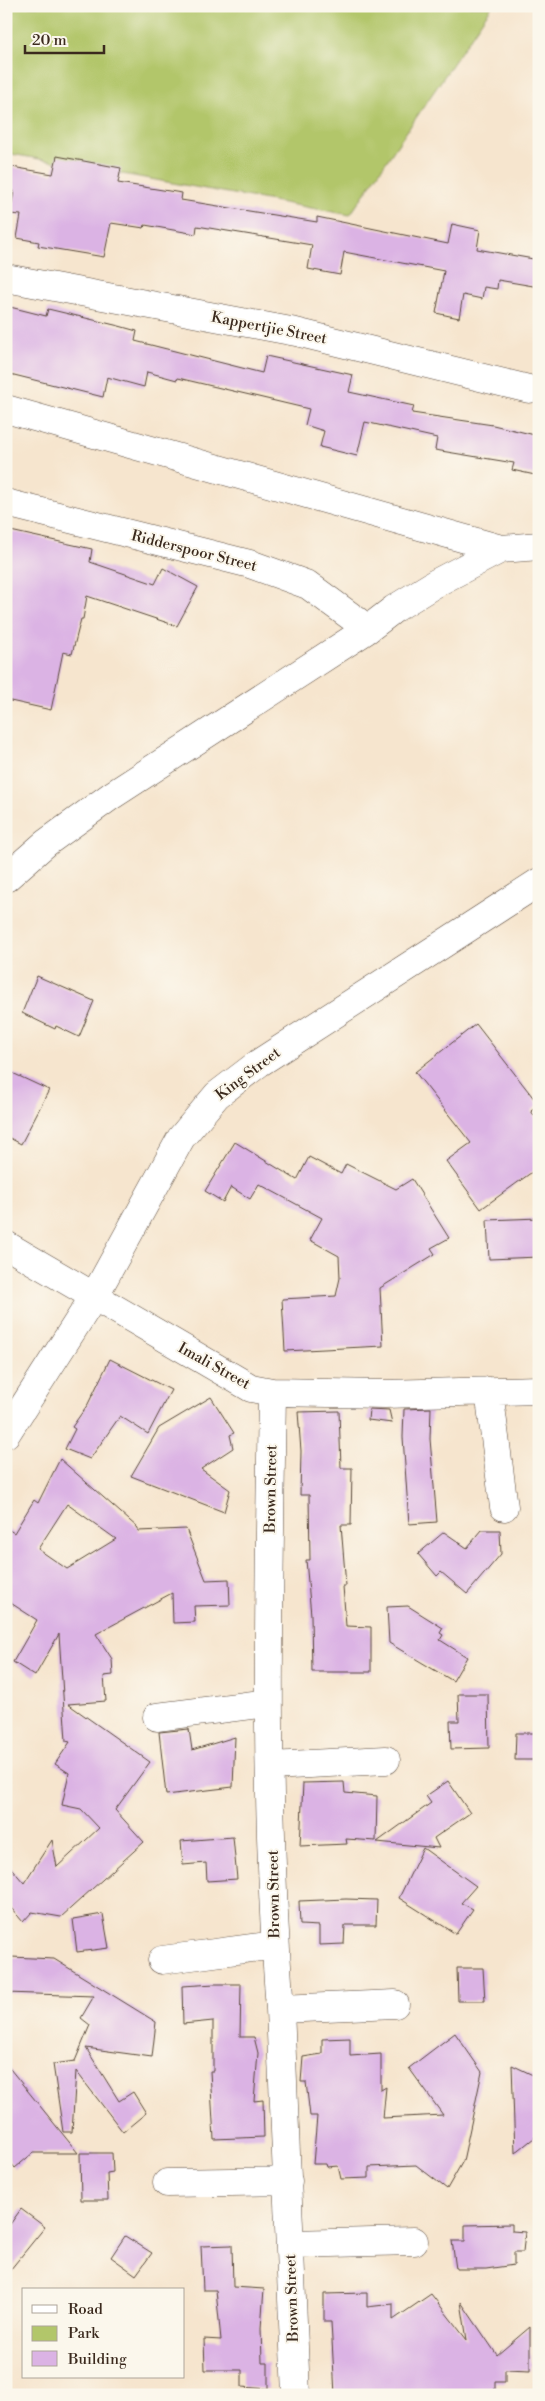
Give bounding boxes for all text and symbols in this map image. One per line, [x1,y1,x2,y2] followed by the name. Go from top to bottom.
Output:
[25,22,104,54] scale bar
[32,31,67,50] text: 20 m
[209,307,329,349] street label: Kappertjie Street
[129,526,259,576] street label: Ridderspoor Street
[212,1043,285,1105] street label: King Street
[175,1338,254,1394] street label: Imali Street
[261,1444,281,1534] street label: Brown Street
[264,1849,284,1939] street label: Brown Street
[281,2253,303,2343] street label: Brown Street
[22,2288,185,2378] legend
[68,2300,103,2319] text: Road
[68,2324,100,2343] text: Park
[67,2350,127,2369] text: Building

